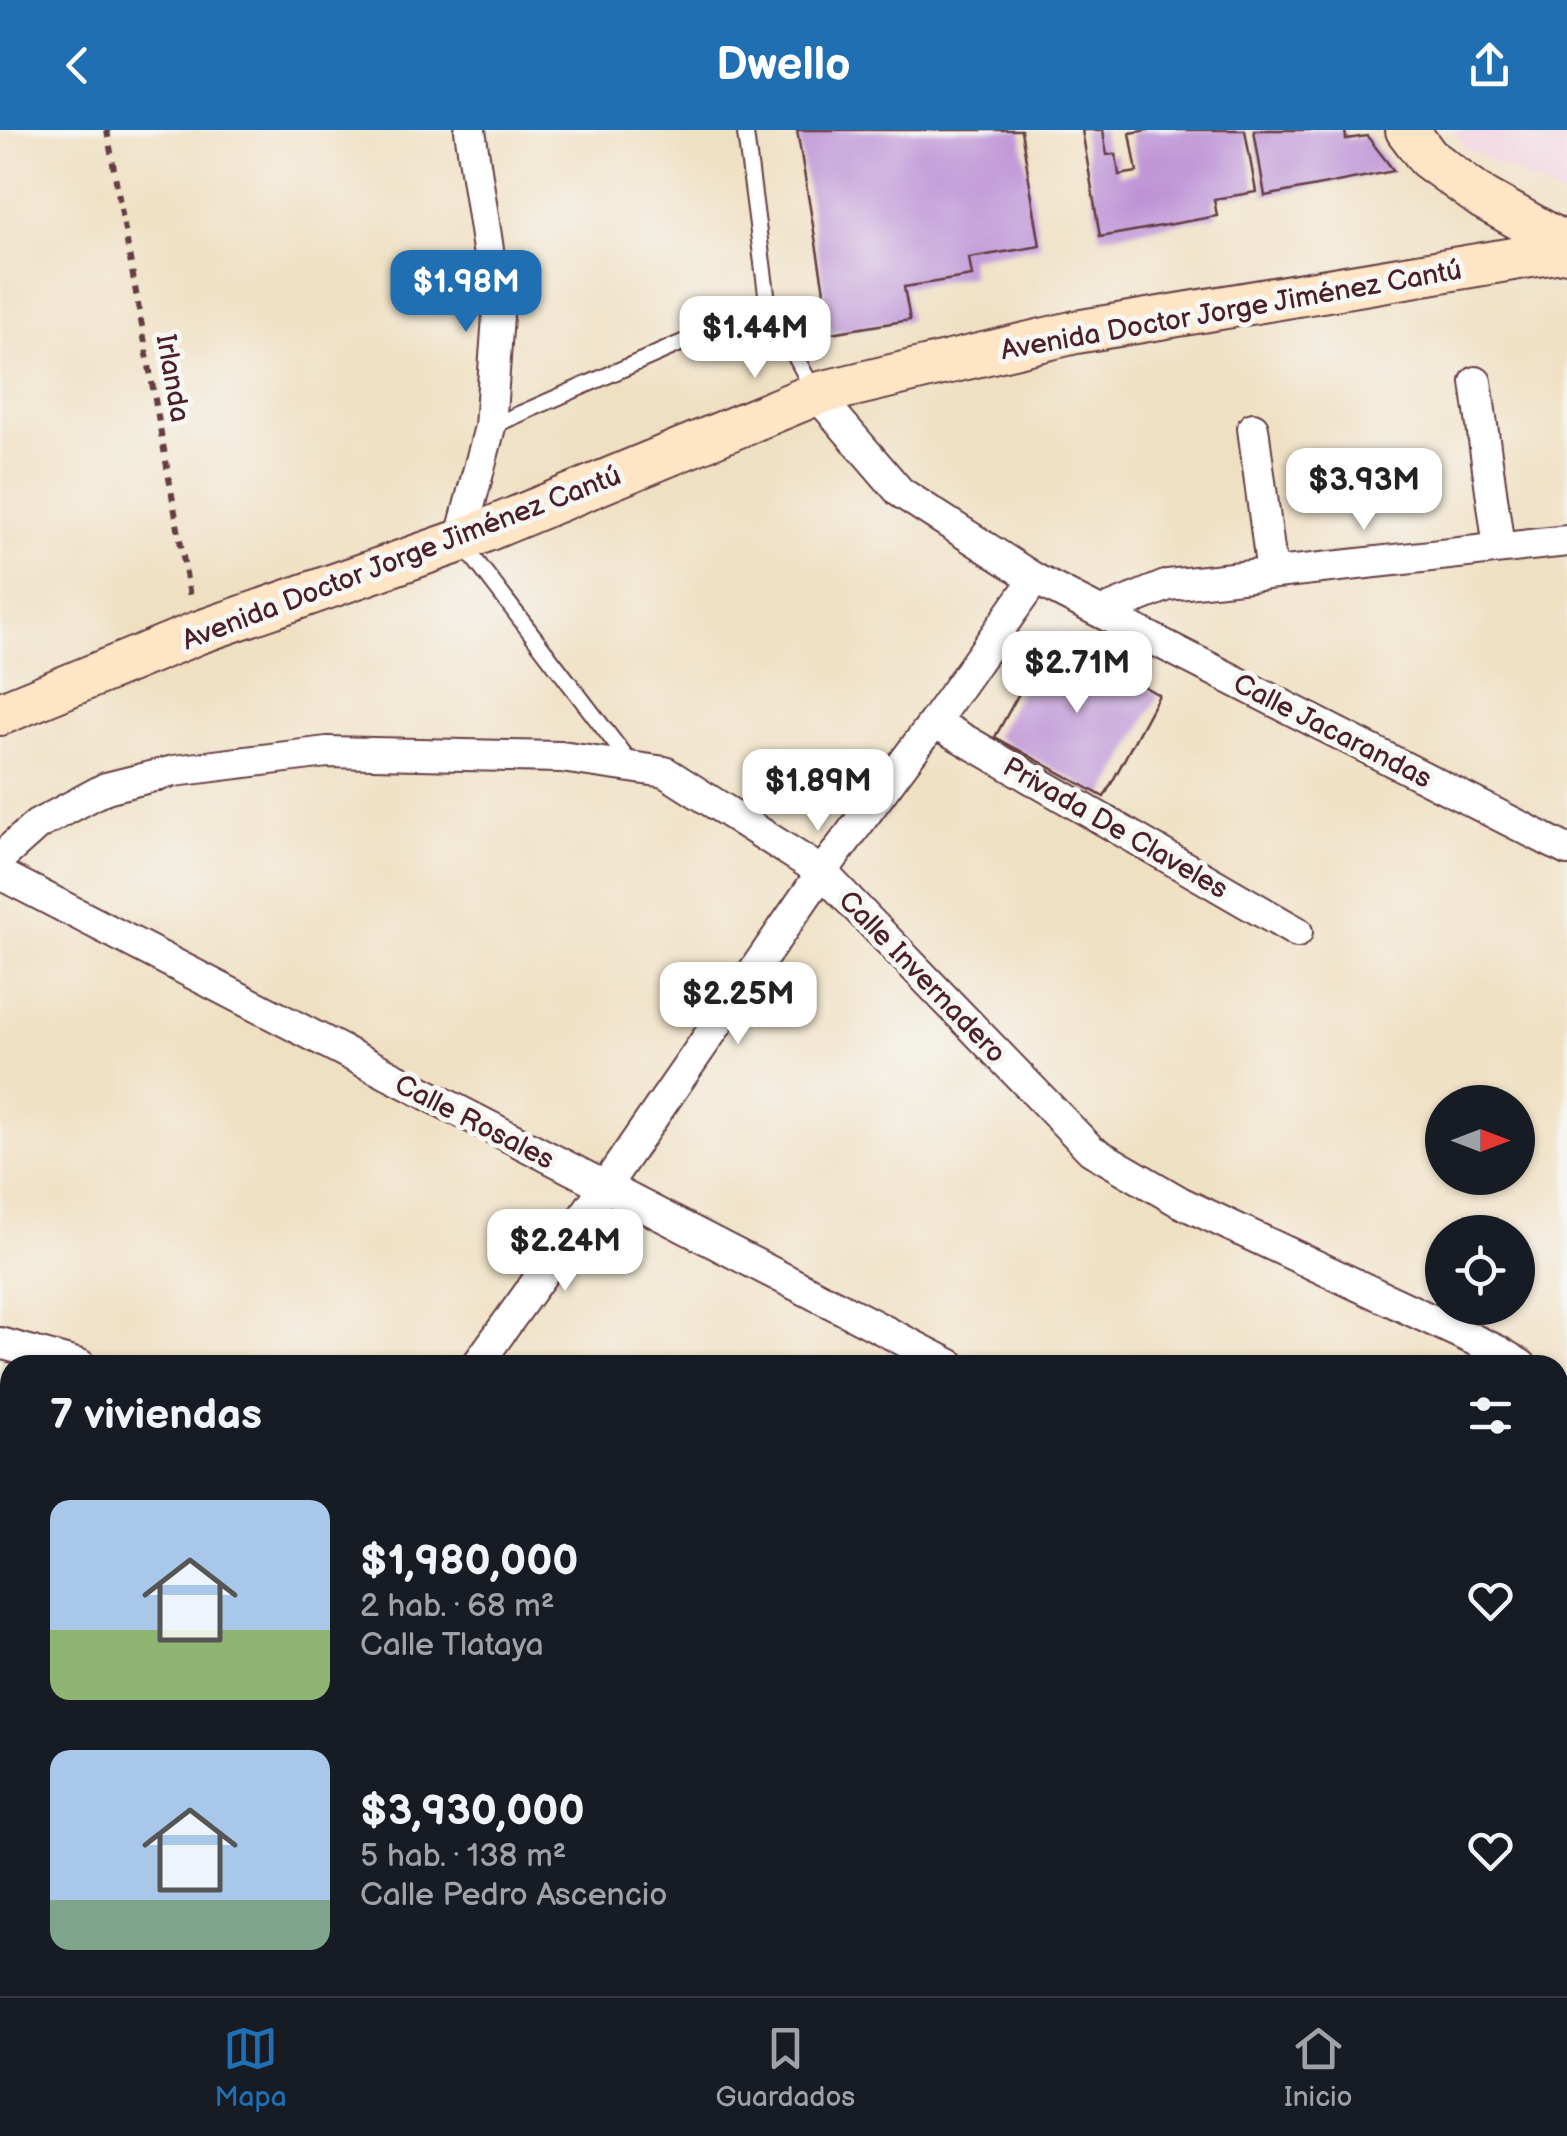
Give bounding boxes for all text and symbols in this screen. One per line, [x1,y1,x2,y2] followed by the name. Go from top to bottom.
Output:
[50,38,105,93] icon: back
[716,38,851,93] text: Dwello
[1462,38,1517,93] icon: share
[385,250,547,335] pin: $1.98M
[998,254,1464,367] street label: Avenida Doctor Jorge Jiménez Cantú
[412,263,520,302] text: $1.98M
[674,296,836,381] pin: $1.44M
[702,309,808,348] text: $1.44M
[149,332,196,425] street label: Irlanda
[1283,448,1445,533] pin: $3.93M
[177,459,626,658] street label: Avenida Doctor Jorge Jiménez Cantú
[1308,461,1420,500] text: $3.93M
[996,631,1158,716] pin: $2.71M
[1024,644,1130,683] text: $2.71M
[1228,667,1437,796] street label: Calle Jacarandas
[737,749,899,834] pin: $1.89M
[997,751,1234,906] street label: Privada De Claveles
[764,762,872,801] text: $1.89M
[831,884,1012,1070] street label: Calle Invernadero
[657,962,819,1047] pin: $2.25M
[682,975,794,1014] text: $2.25M
[389,1068,560,1177] street label: Calle Rosales
[1425,1085,1535,1195] north arrow
[1425,1085,1535,1325] map controls
[484,1209,646,1294] pin: $2.24M
[1425,1215,1535,1325] button: locate
[509,1222,621,1261] text: $2.24M
[1463,1388,1518,1443] icon: filters
[50,1390,262,1441] text: 7 viviendas
[360,1536,579,1587] text: $1,980,000
[130,1540,250,1660] icon: home
[1463,1573,1518,1628] icon: heart
[360,1587,554,1626] text: 2 hab. · 68 m²
[360,1626,544,1665] text: Calle Tlataya
[360,1786,585,1837] text: $3,930,000
[130,1790,250,1910] icon: home
[1463,1823,1518,1878] icon: heart
[360,1837,566,1876] text: 5 hab. · 138 m²
[360,1876,667,1915] text: Calle Pedro Ascencio
[214,2021,287,2114] tab: Mapa
[715,2021,855,2114] tab: Guardados
[1284,2021,1353,2114] tab: Inicio

